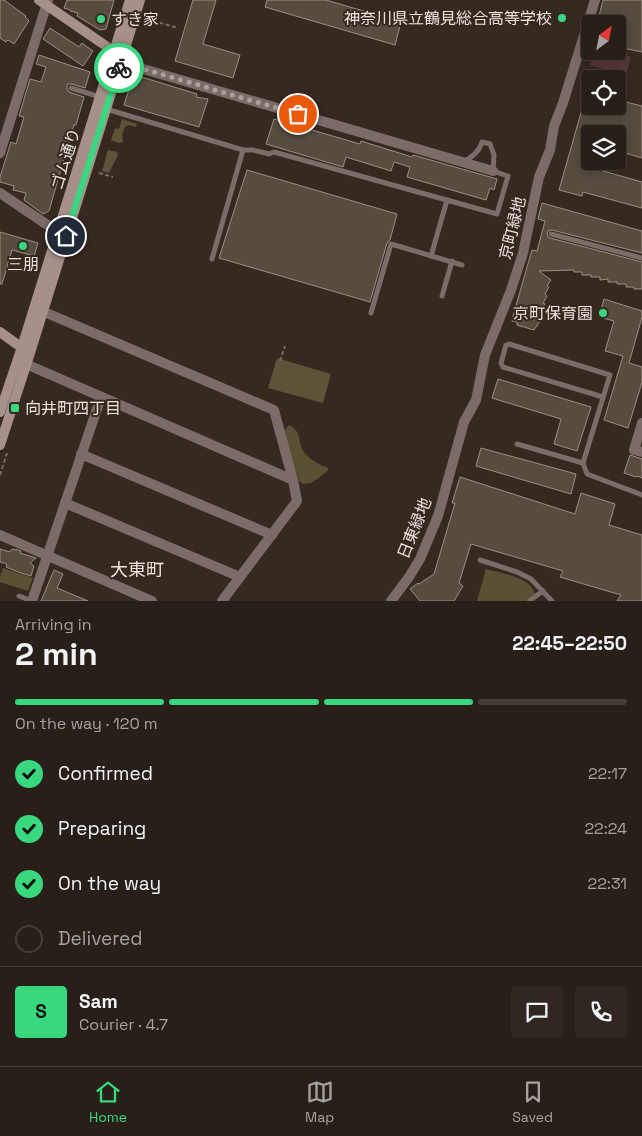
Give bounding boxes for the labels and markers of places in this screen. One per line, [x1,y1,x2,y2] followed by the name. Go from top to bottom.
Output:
[344,8,552,29] place label: 神奈川県立鶴見総合高等学校
[111,9,159,30] place label: すき家
[556,12,568,24] marker: 神奈川県立鶴見総合高等学校
[95,13,107,25] marker: すき家
[277,93,319,135] pin
[45,215,87,257] pin
[17,240,29,252] marker: 三朋
[7,254,39,275] place label: 三朋
[513,303,593,324] place label: 京町保育園
[597,307,609,319] marker: 京町保育園
[25,398,121,419] place label: 向井町四丁目
[9,402,21,414] marker: 向井町四丁目

